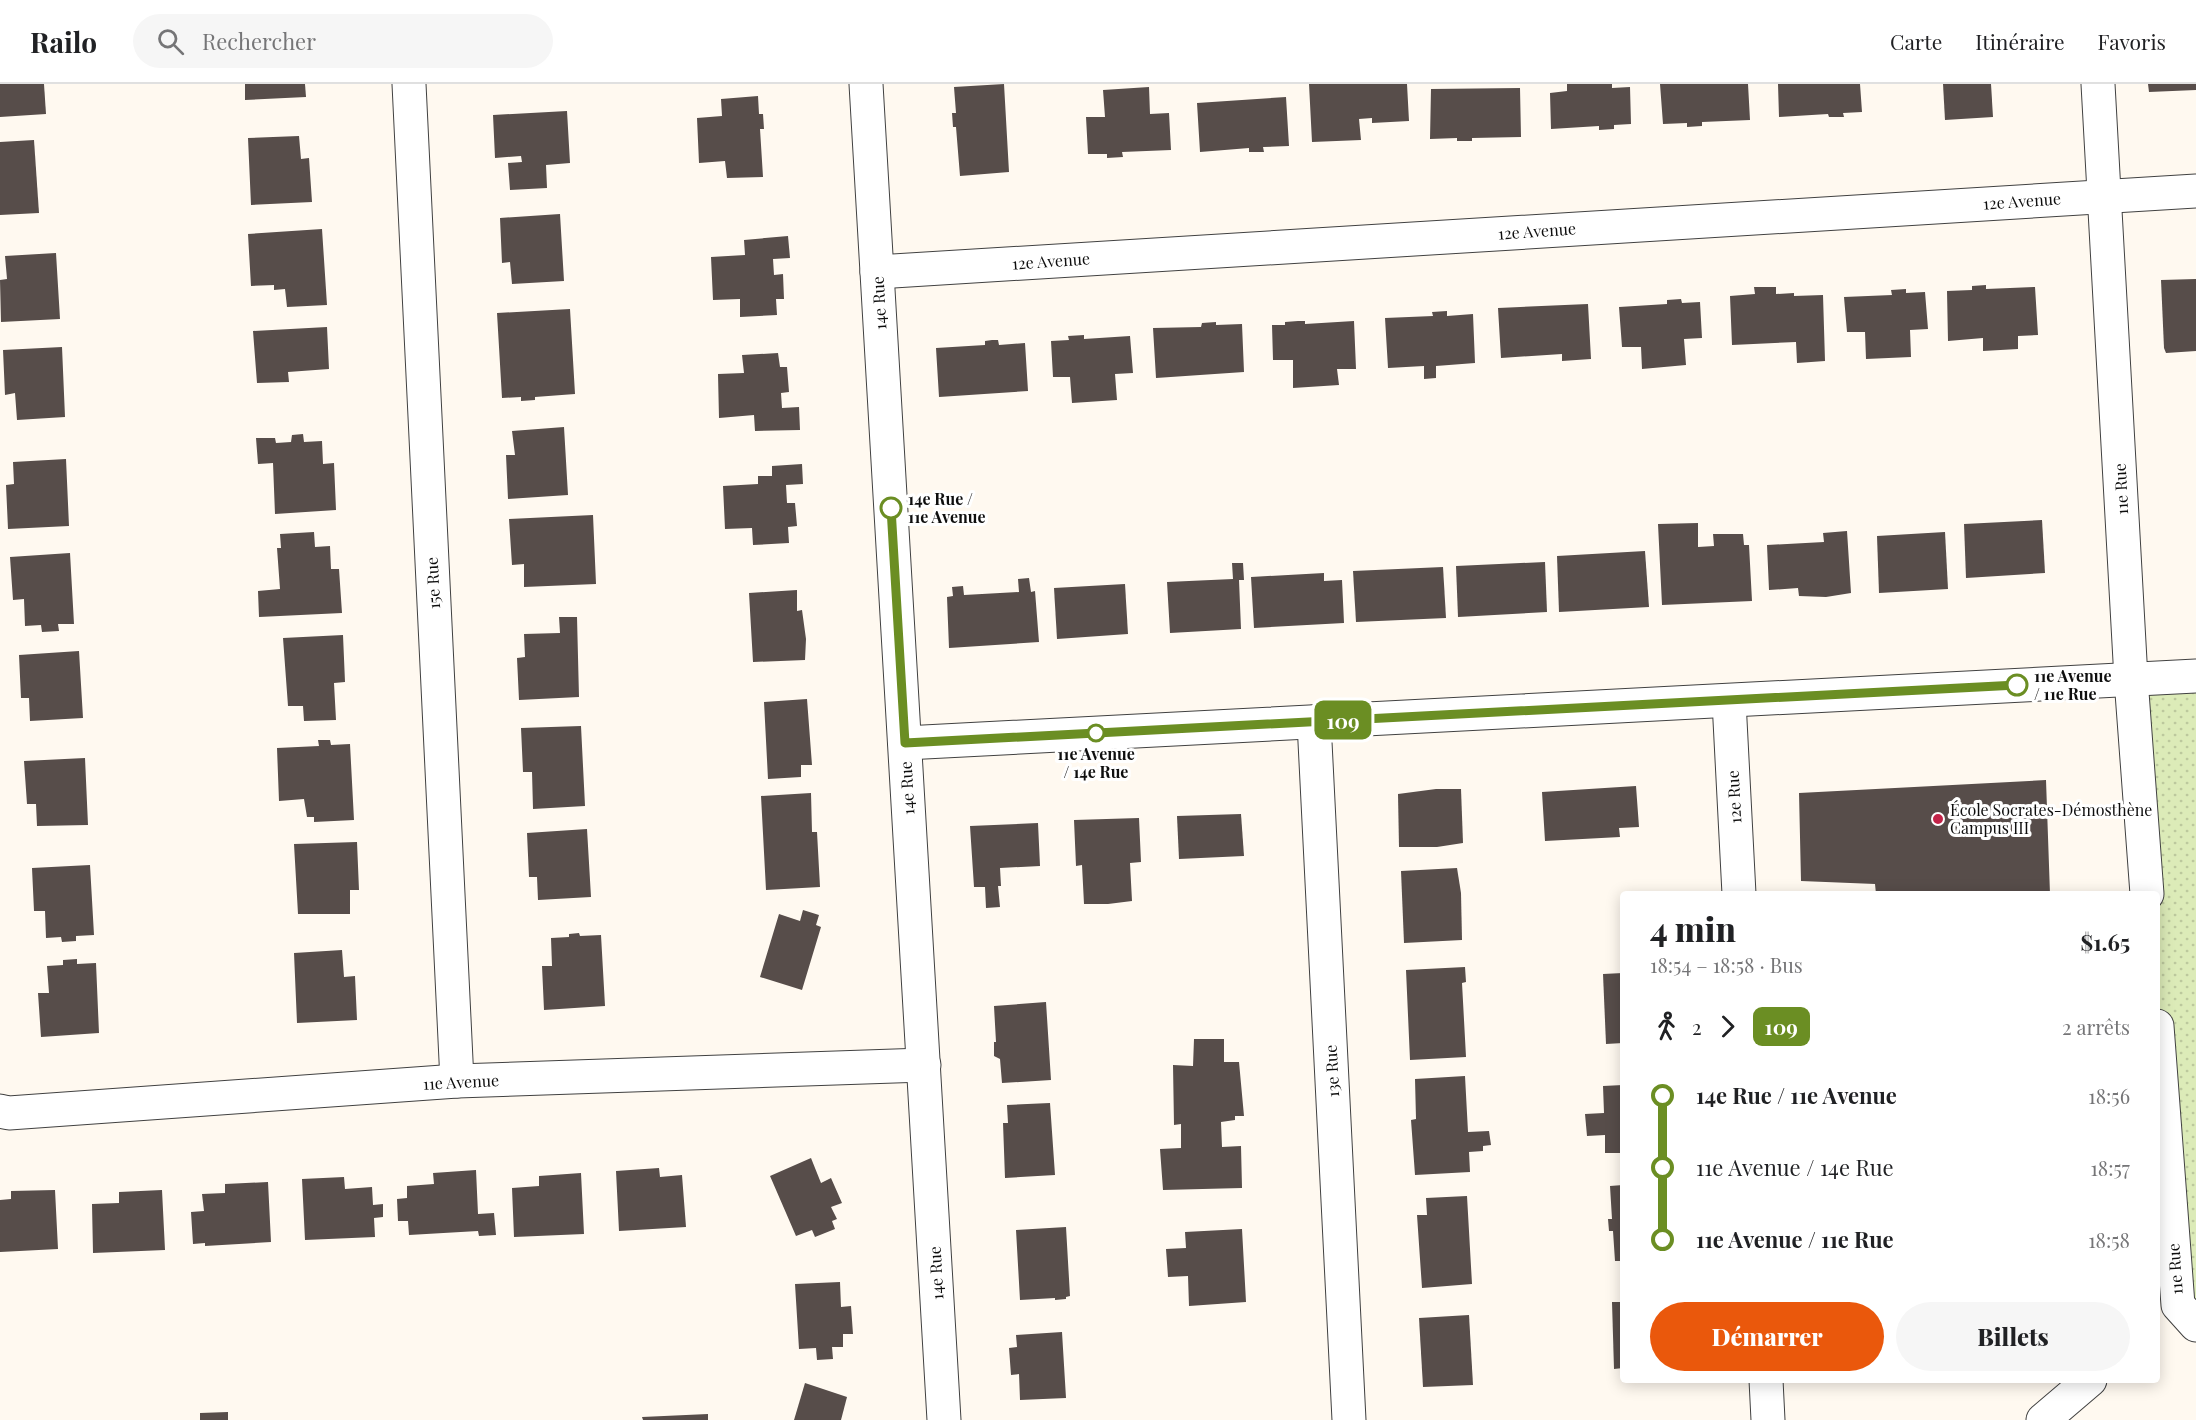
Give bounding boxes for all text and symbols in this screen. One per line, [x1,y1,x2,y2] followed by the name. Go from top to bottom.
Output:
[133,14,553,68] search box
[30,23,97,60] text: Railo
[154,25,187,58] icon: search
[202,26,316,56] text: Rechercher
[1890,27,1942,55] text: Carte
[1975,27,2065,55] text: Itinéraire
[2098,27,2166,55] text: Favoris
[1982,187,2062,214] street label: 12e Avenue
[1497,217,1577,244] street label: 12e Avenue
[1011,247,1091,274] street label: 12e Avenue
[867,276,890,330] street label: 14e Rue
[2109,463,2132,515] street label: 11e Rue
[908,488,986,527] place label: 14e Rue / 11e Avenue
[880,497,902,519] marker: 14e Rue / 11e Avenue
[421,556,444,610] street label: 15e Rue
[2034,665,2112,704] place label: 11e Avenue / 11e Rue
[2006,674,2028,696] marker: 11e Avenue / 11e Rue
[1308,700,1378,740] line badge: 109
[1326,706,1360,734] text: 109
[1087,724,1105,742] marker: 11e Avenue / 14e Rue
[1057,743,1135,782] place label: 11e Avenue / 14e Rue
[895,761,918,815] street label: 14e Rue
[1722,770,1745,824] street label: 12e Rue
[1950,799,2152,838] place label: École Socrates-Démosthène Campus III
[1931,812,1945,826] marker: École Socrates-Démosthène Campus III
[1650,906,1736,950] text: 4 min
[2081,927,2130,957] text: $1.65
[1650,951,1803,978] text: 18:54 – 18:58 · Bus
[1650,1010,1683,1043] icon: walk
[1711,1010,1744,1043] icon: forward
[1765,1012,1798,1040] text: 109
[1692,1013,1702,1040] text: 2
[2062,1013,2130,1040] text: 2 arrêts
[1320,1044,1343,1098] street label: 13e Rue
[422,1069,500,1094] street label: 11e Avenue
[1696,1080,1897,1110] text: 14e Rue / 11e Avenue
[2088,1082,2130,1109] text: 18:56
[1696,1152,1894,1182] text: 11e Avenue / 14e Rue
[2090,1154,2130,1181] text: 18:57
[1696,1224,1894,1254] text: 11e Avenue / 11e Rue
[2088,1226,2130,1253] text: 18:58
[2162,1243,2187,1296] street label: 11e Rue
[924,1246,947,1300] street label: 14e Rue
[1650,1302,1884,1371] button: Démarrer
[1896,1302,2130,1371] button: Billets

